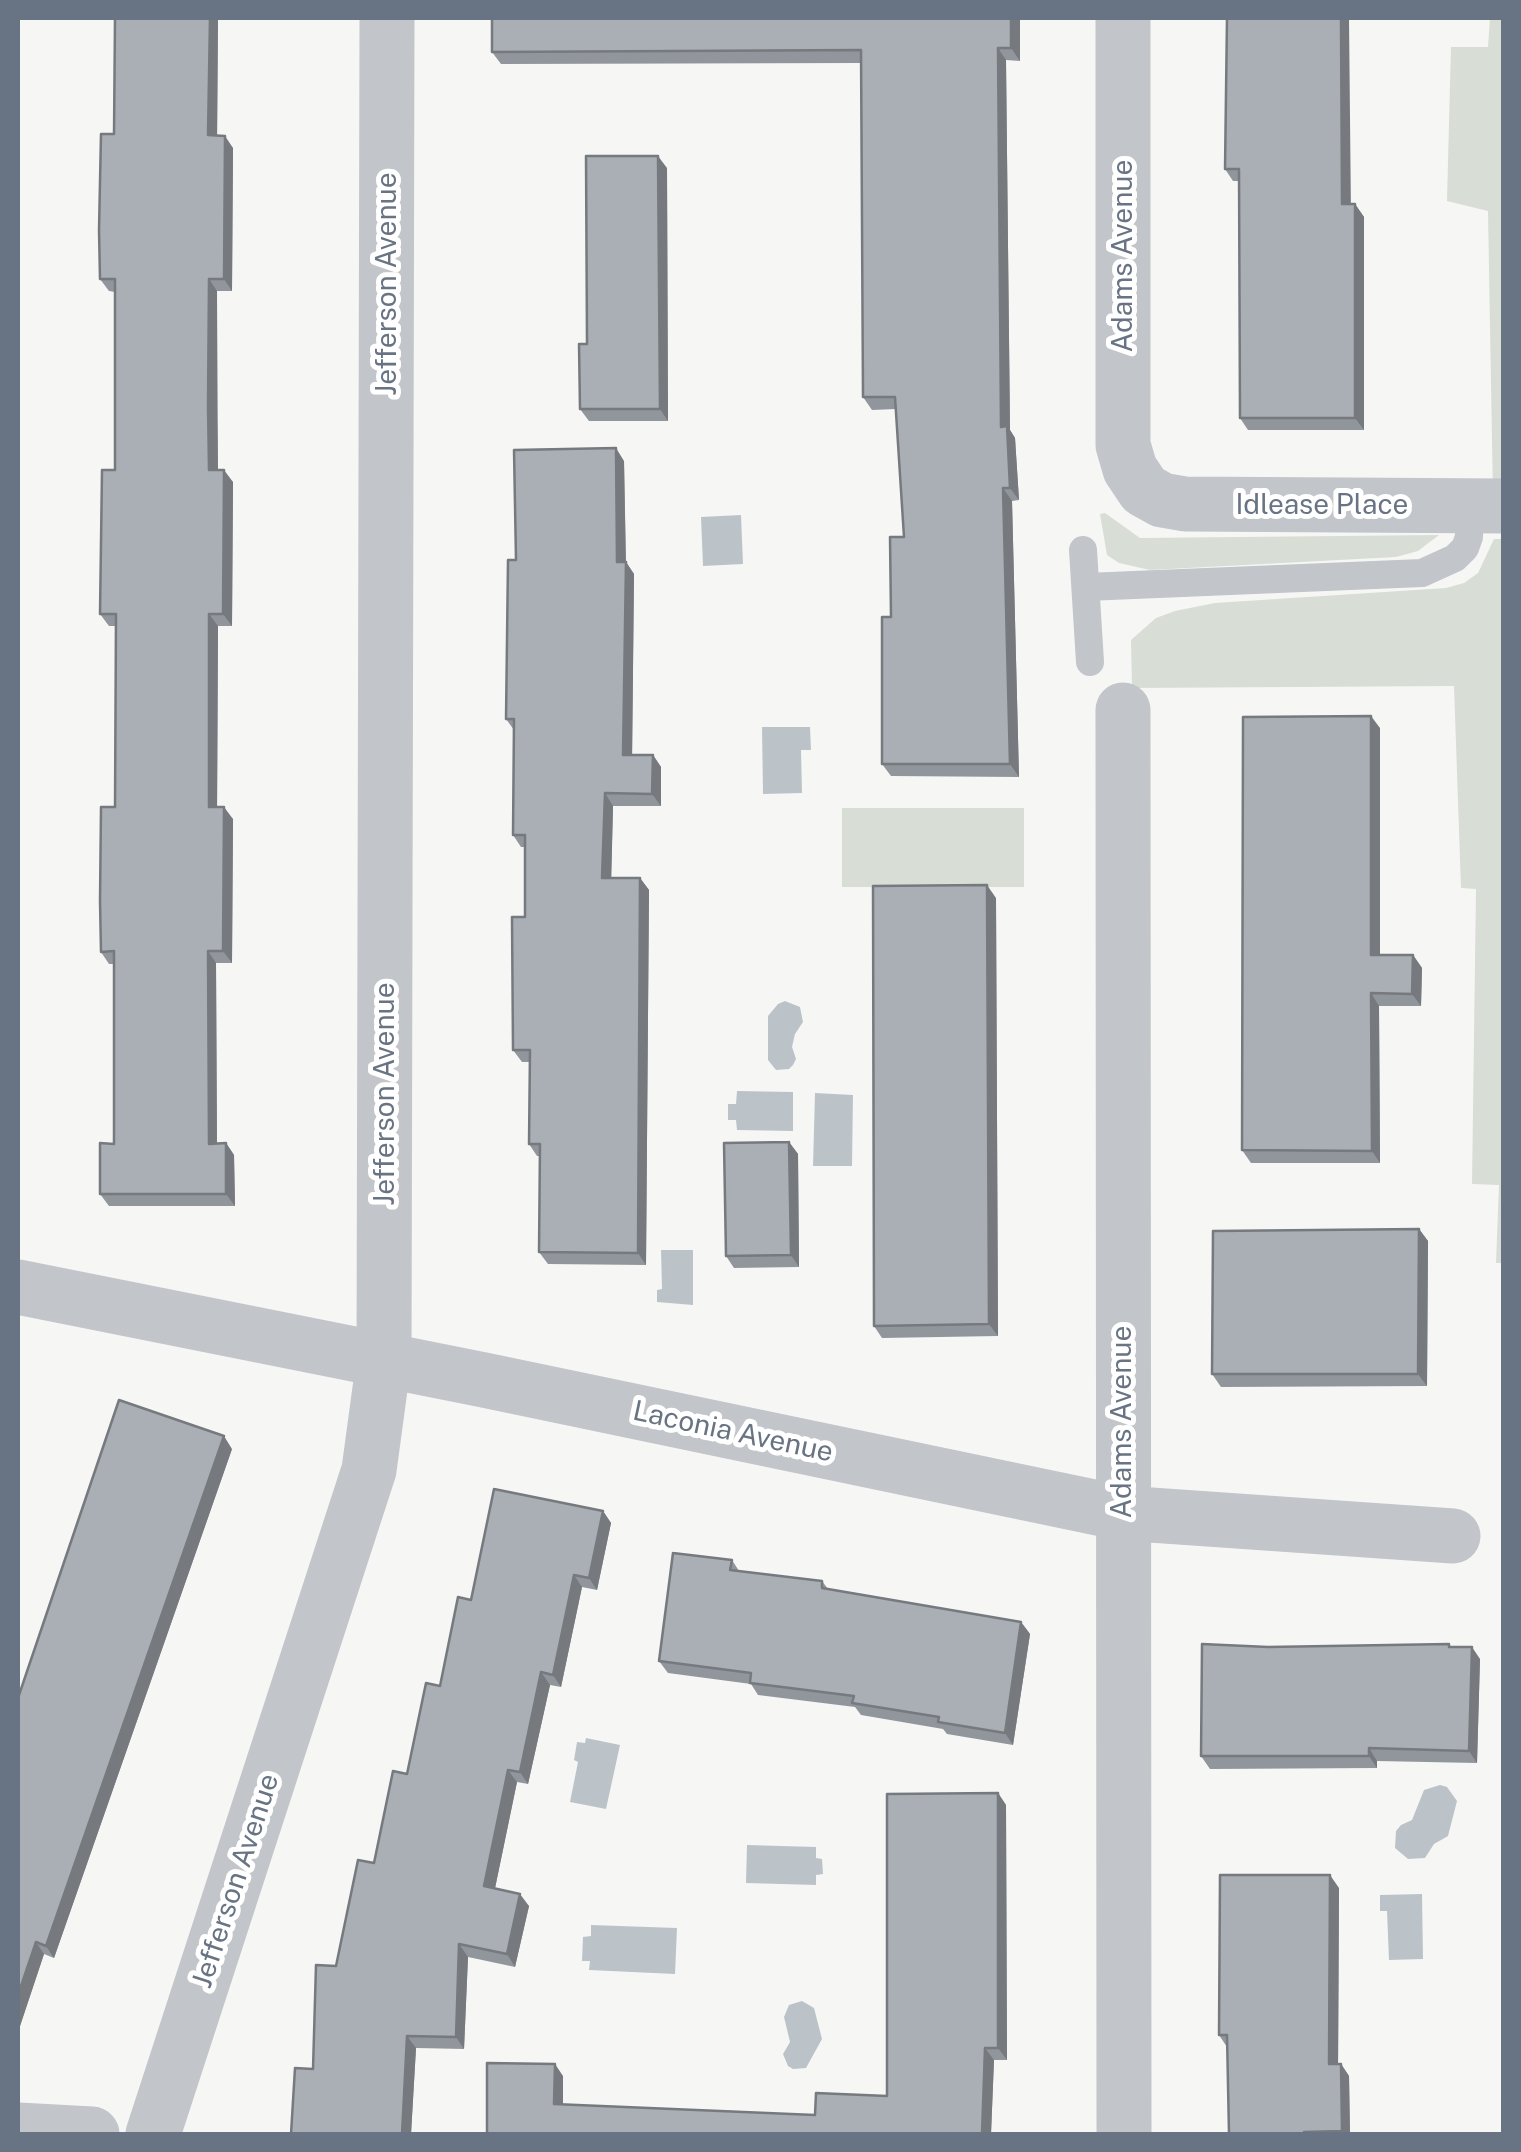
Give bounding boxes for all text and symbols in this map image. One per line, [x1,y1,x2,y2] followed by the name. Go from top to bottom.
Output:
[1106,160,1140,352] street label: Adams Avenue
[370,172,404,396] street label: Jefferson Avenue
[1236,488,1408,522] street label: Idlease Place
[368,982,402,1206] street label: Jefferson Avenue
[1105,1326,1139,1518] street label: Adams Avenue
[630,1394,836,1470] street label: Laconia Avenue
[186,1770,286,1992] street label: Jefferson Avenue

